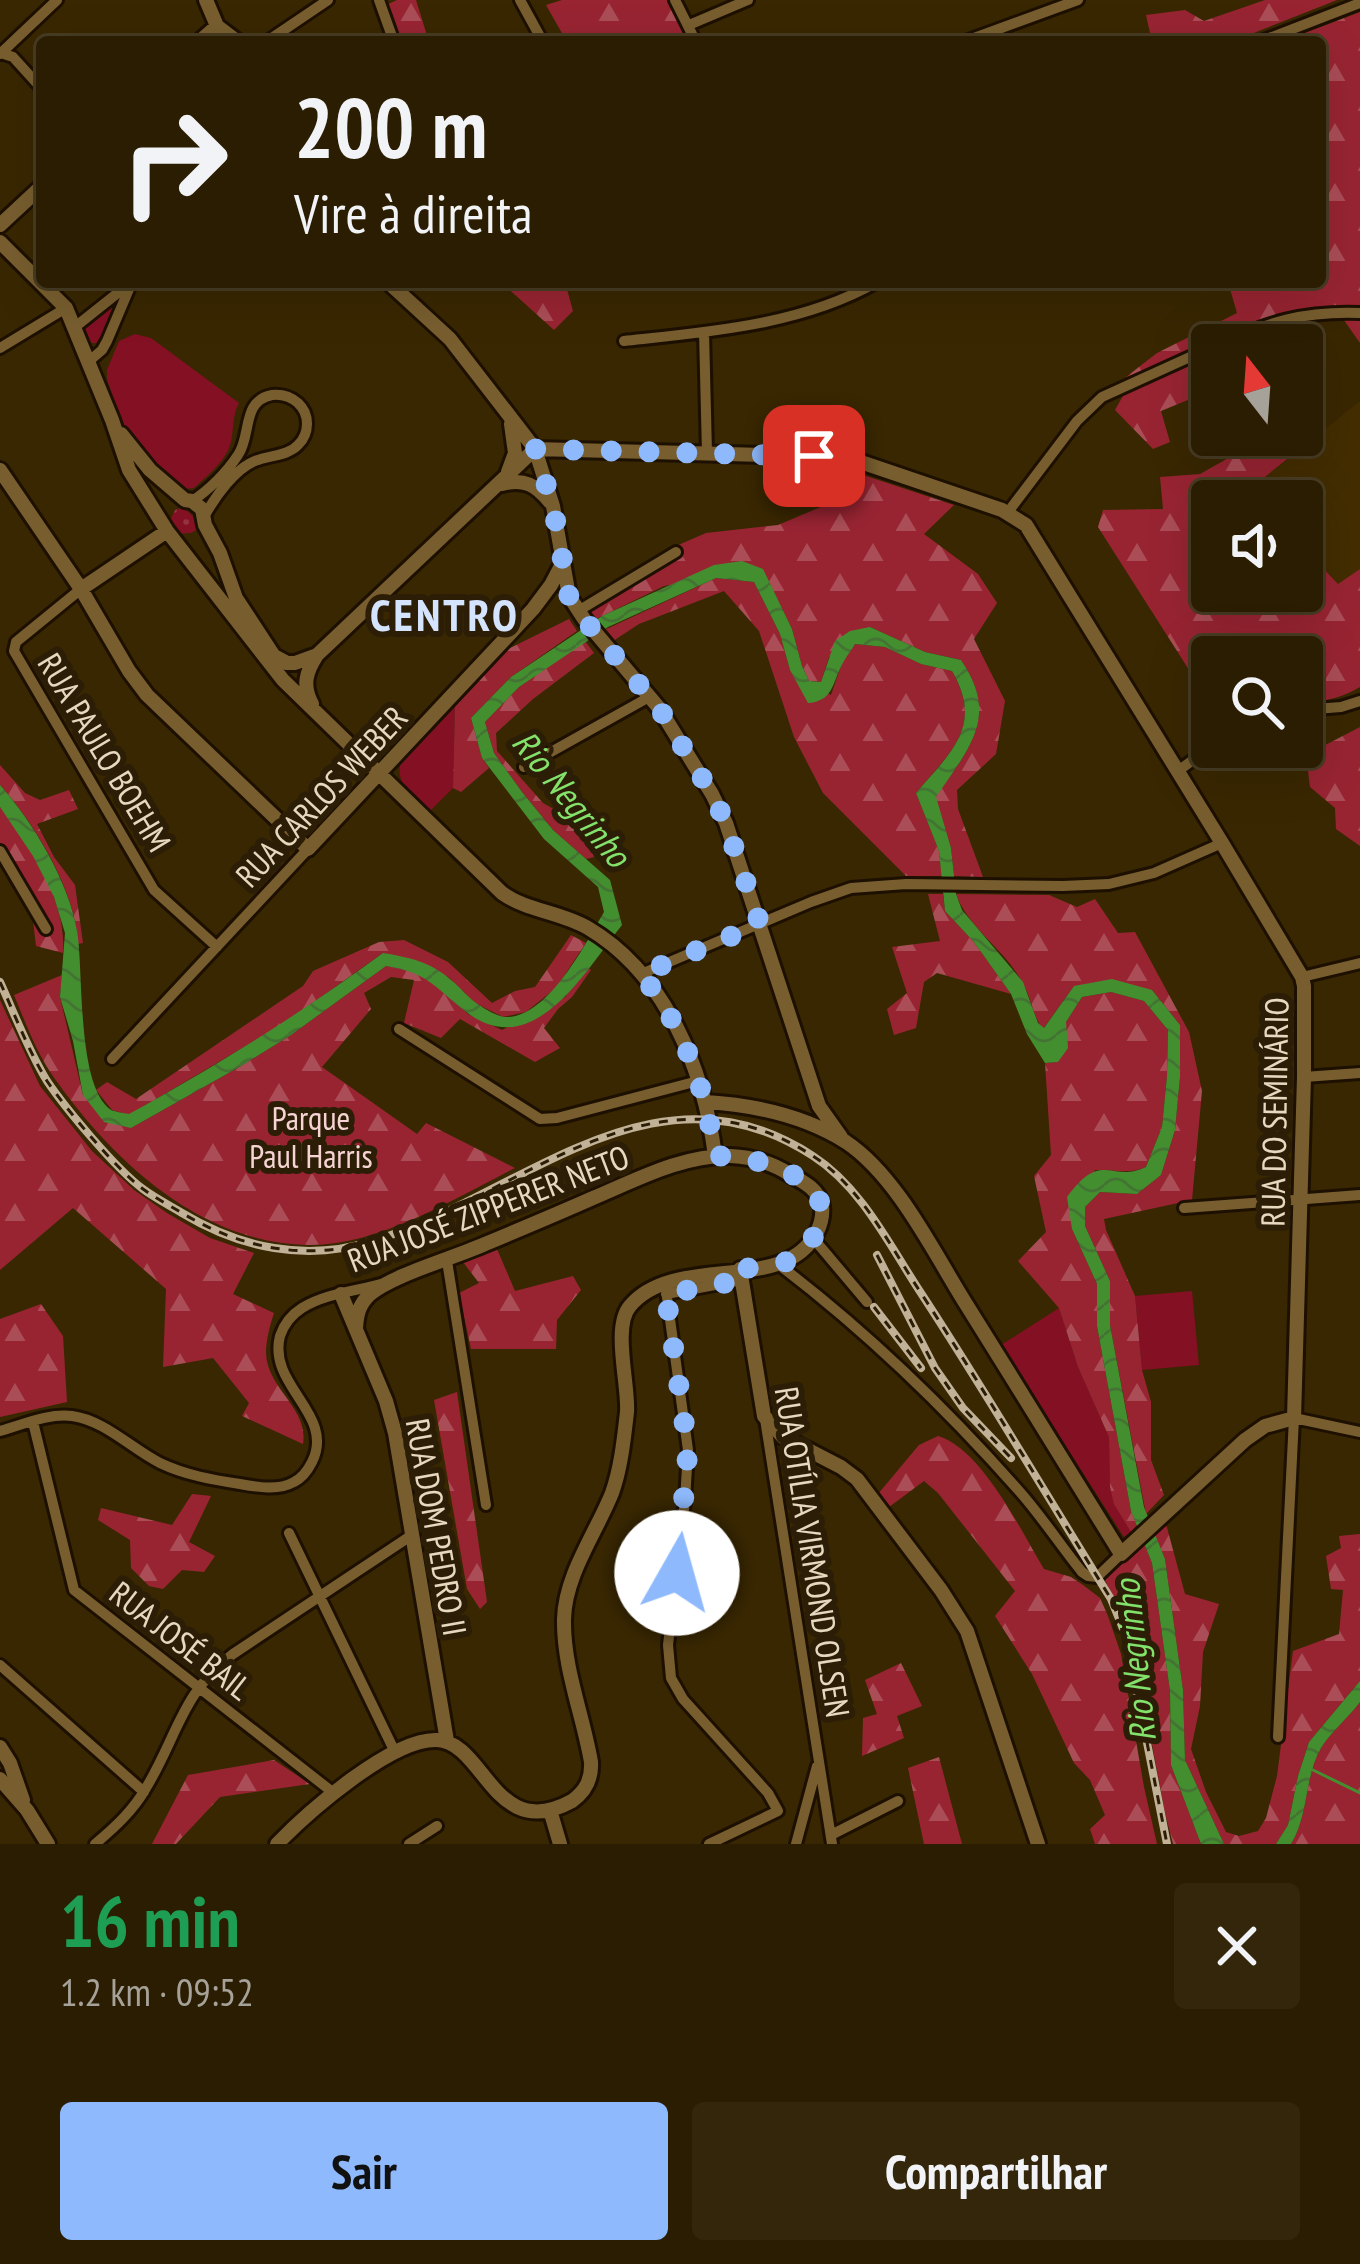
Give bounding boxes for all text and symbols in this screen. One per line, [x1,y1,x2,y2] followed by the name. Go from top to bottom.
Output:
[294,72,487,181] text: 200 m
[96,84,252,240] icon: right
[294,178,533,248] text: Vire à direita
[1191,324,1323,456] north arrow
[1191,324,1323,768] map controls
[763,405,865,507] pin
[781,423,847,489] icon: arrive
[1191,480,1323,612] button: sound
[370,585,520,643] district label: CENTRO
[1191,636,1323,768] button: search
[29,645,181,859] street label: RUA PAULO BOEHM
[226,696,416,896] street label: RUA CARLOS WEBER
[503,720,643,878] water label: Rio Negrinho
[1251,997,1297,1227] street label: RUA DO SEMINÁRIO
[249,1096,373,1177] park label: Parque Paul Harris
[341,1135,635,1281] street label: RUA JOSÉ ZIPPERER NETO
[766,1384,860,1720] street label: RUA OTÍLIA VIRMOND OLSEN
[397,1415,477,1639] street label: RUA DOM PEDRO II
[614,1510,740,1636] position arrow
[101,1571,261,1709] street label: RUA JOSÉ BAIL
[1102,1575,1166,1744] water label: Rio Negrinho
[60,1874,240,1967] text: 16 min
[1174,1883,1300,2009] button: close
[60,1966,254,2017] text: 1.2 km · 09:52
[60,2102,668,2240] button: Sair
[692,2102,1300,2240] button: Compartilhar

